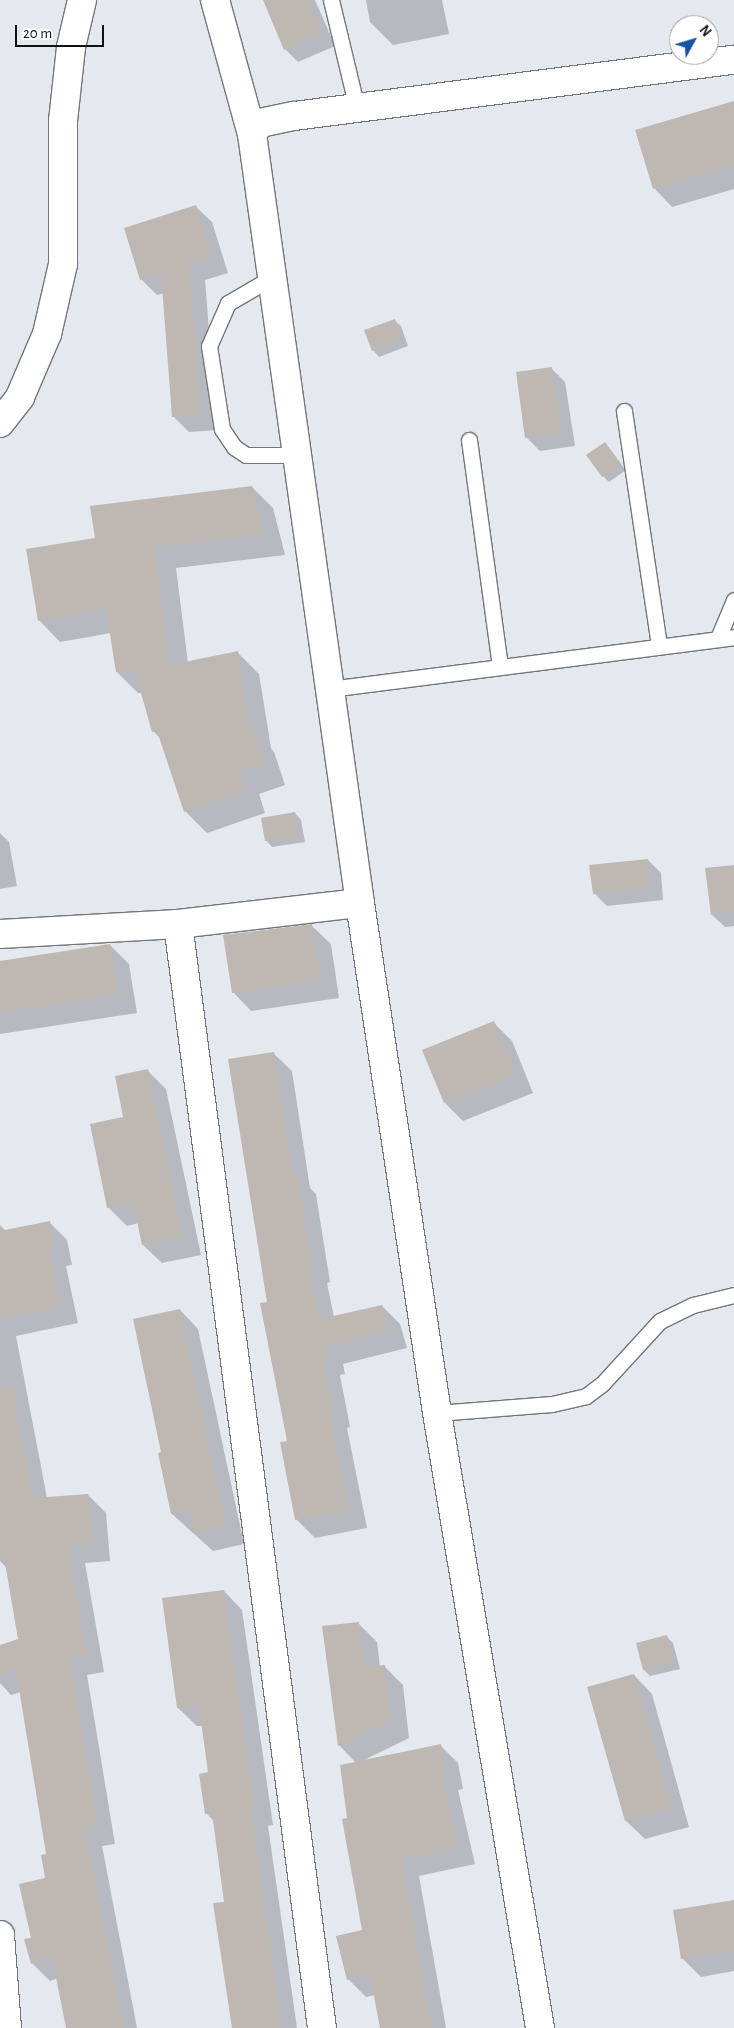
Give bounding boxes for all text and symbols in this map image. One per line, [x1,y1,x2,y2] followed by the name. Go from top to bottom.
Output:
[18,15,106,47] scale bar
[669,15,719,65] north arrow
[696,23,713,39] text: N
[23,26,52,41] text: 20 m

